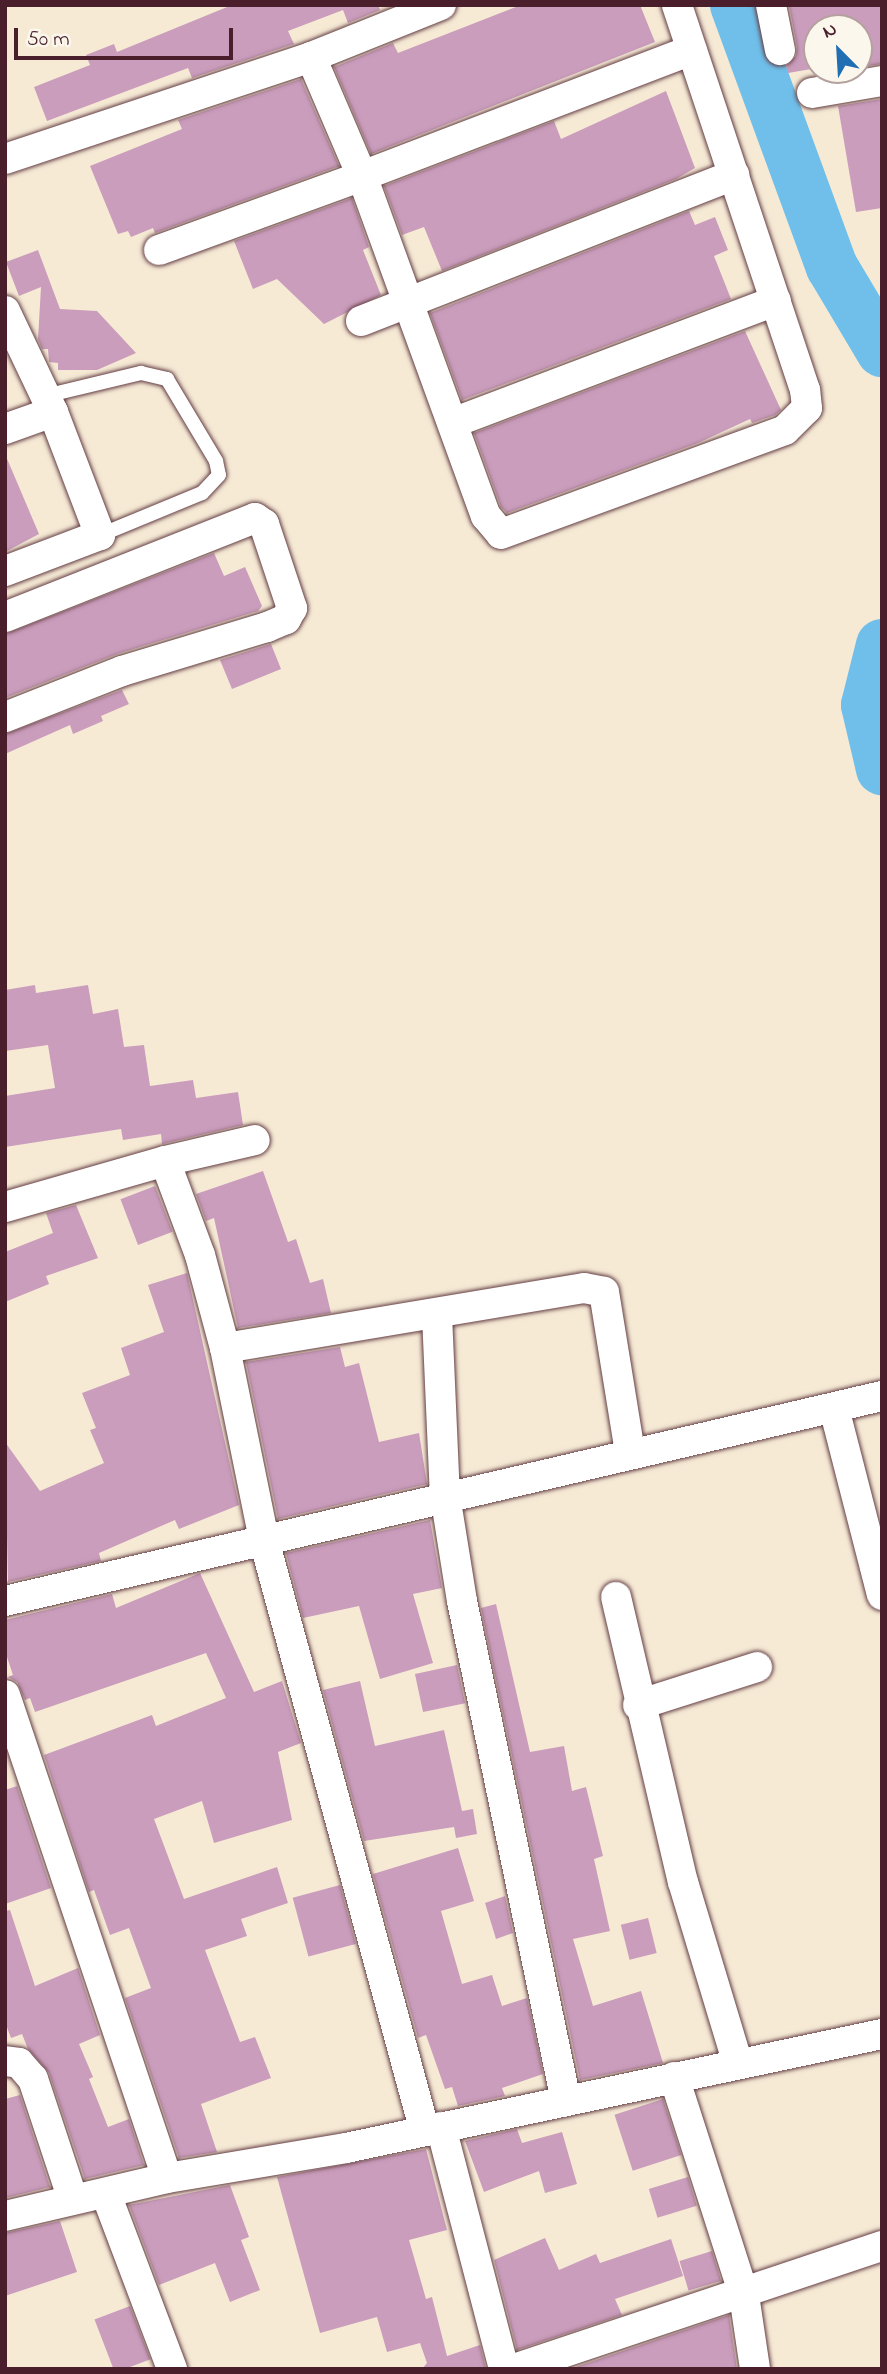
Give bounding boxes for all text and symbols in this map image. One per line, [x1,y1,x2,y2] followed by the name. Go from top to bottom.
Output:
[18,14,236,58] scale bar
[803,14,873,84] north arrow
[819,16,841,46] text: N
[27,25,70,55] text: 50 m

